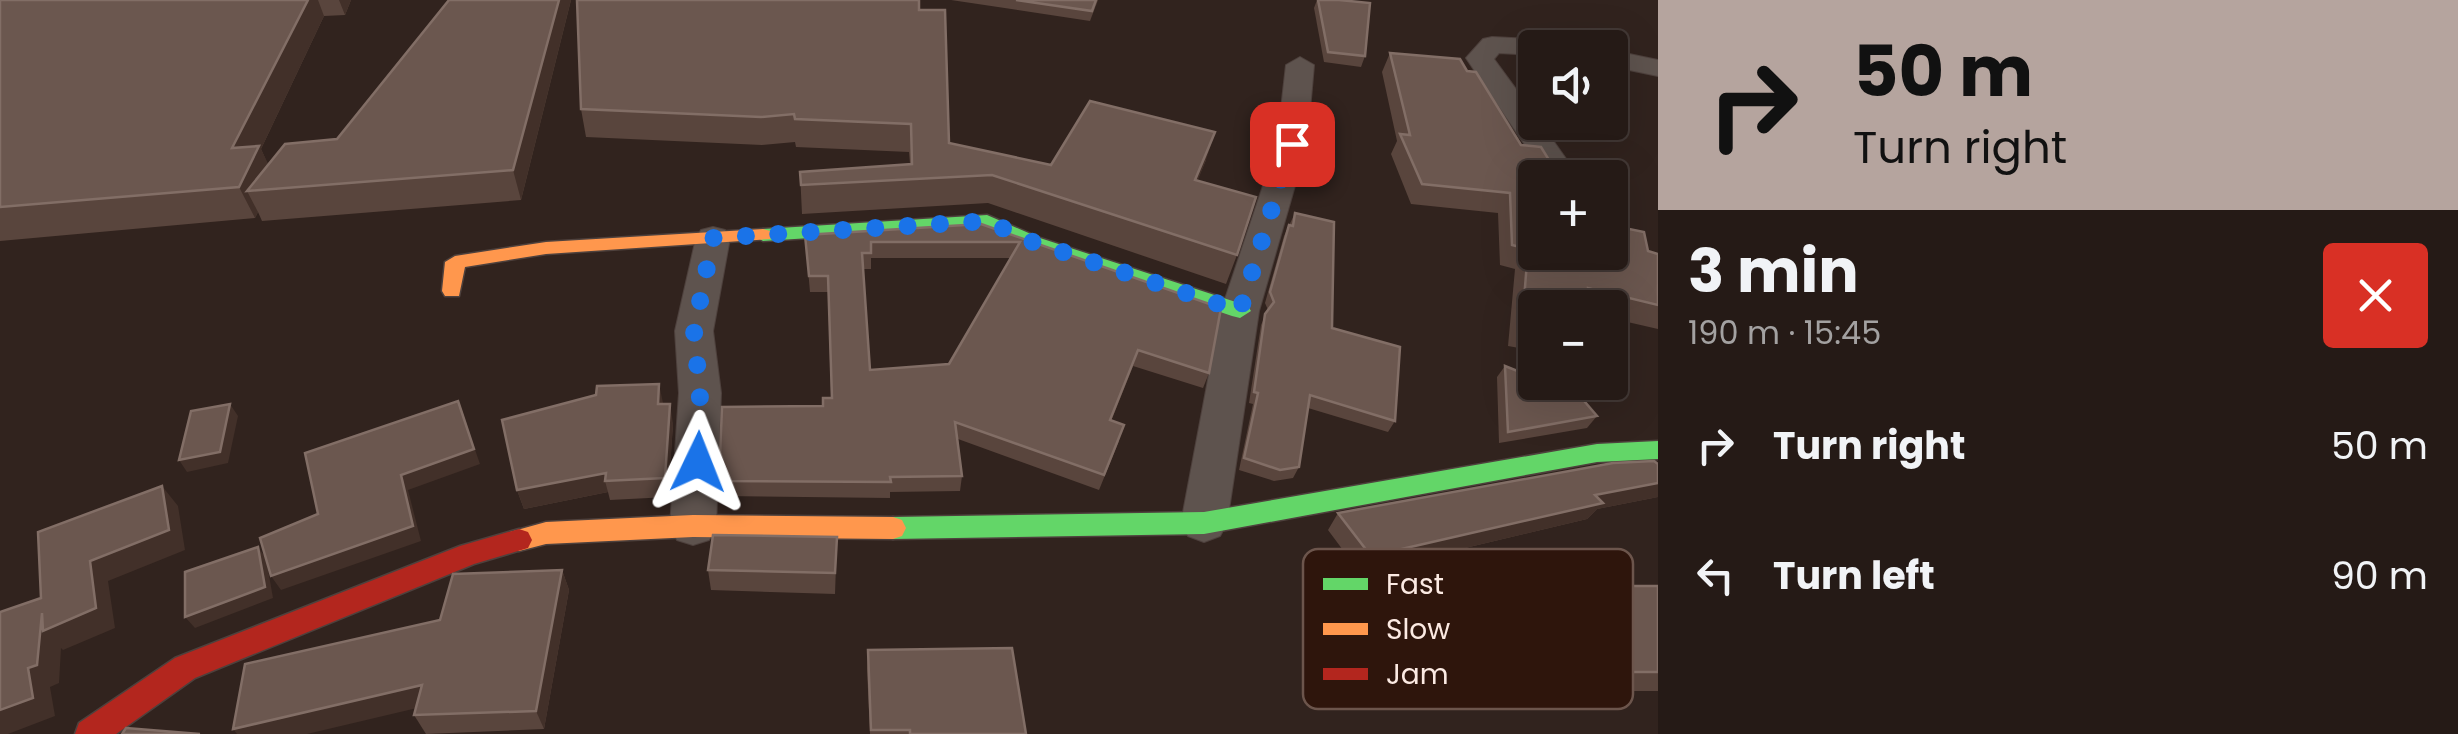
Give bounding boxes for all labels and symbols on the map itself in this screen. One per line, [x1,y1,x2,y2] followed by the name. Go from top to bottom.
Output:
[1250,102,1335,187] pin
[646,410,750,514] position arrow
[1303,549,1633,709] legend
[1386,565,1444,604] text: Fast
[1386,610,1450,649] text: Slow
[1386,655,1449,694] text: Jam

